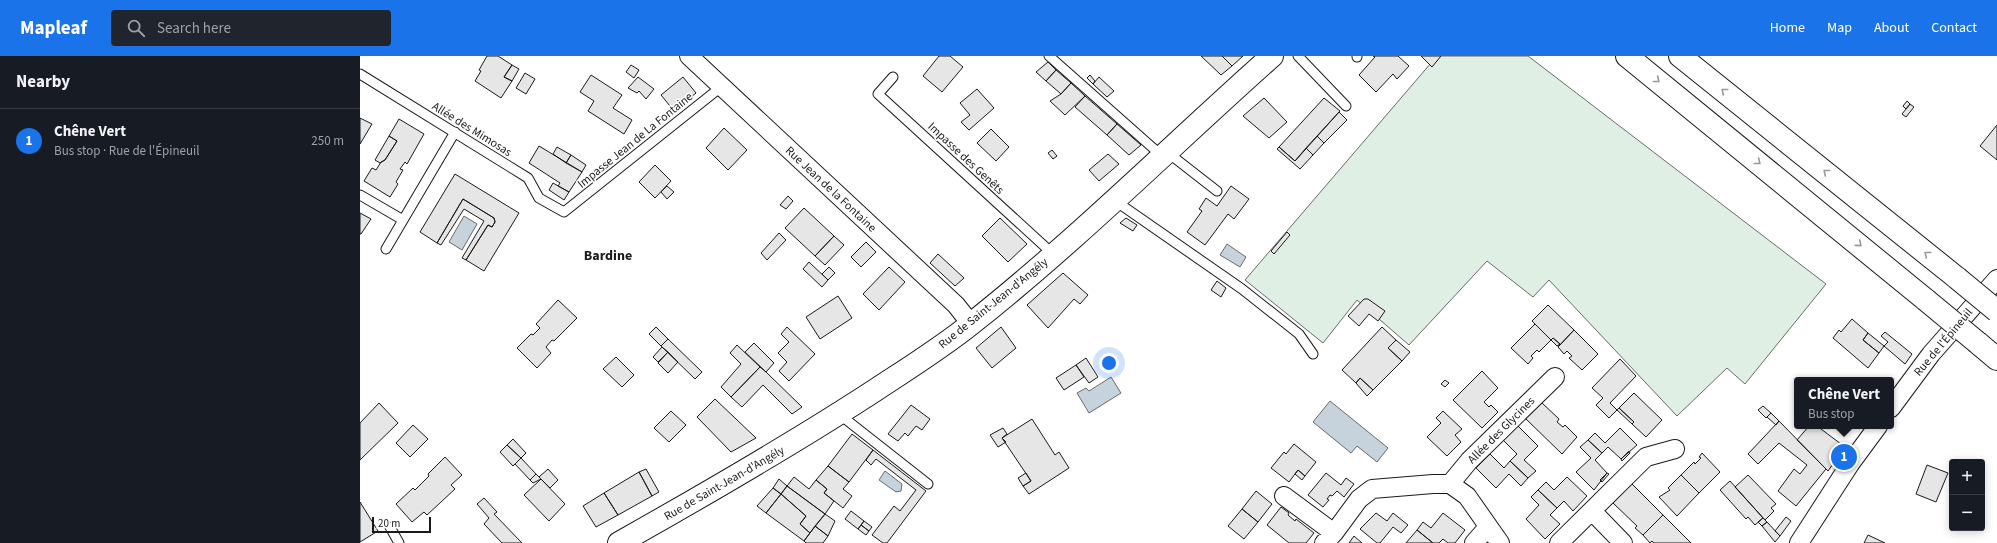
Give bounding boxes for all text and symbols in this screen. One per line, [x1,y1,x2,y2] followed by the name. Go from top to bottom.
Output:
[111,10,391,46] search box
[20,15,87,42] text: Mapleaf
[125,17,147,39] icon: search
[157,18,231,39] text: Search here
[1770,18,1805,38] text: Home
[1827,18,1852,38] text: Map
[1874,18,1909,38] text: About
[1931,18,1977,38] text: Contact
[16,70,70,94] text: Nearby
[1652,76,1659,83] one-way arrow
[574,88,697,192] street label: Impasse Jean de La Fontaine
[1722,89,1729,96] one-way arrow
[429,98,515,161] street label: Allée des Mimosas
[924,118,1008,198] street label: Impasse des Genêts
[54,121,126,142] text: Chêne Vert
[26,132,32,150] text: 1
[311,132,344,150] text: 250 m
[54,142,200,160] text: Bus stop · Rue de l'Épineuil
[781,143,880,236] street label: Rue Jean de la Fontaine
[1753,158,1761,165] one-way arrow
[1823,170,1830,177] one-way arrow
[1854,240,1861,247] one-way arrow
[584,246,632,266] district label: Bardine
[1925,251,1932,258] one-way arrow
[935,254,1052,353] street label: Rue de Saint-Jean-d'Angély
[1910,305,1977,380] street label: Rue de l'Épineuil
[1099,353,1119,373] your location
[1794,377,1894,429] popup
[1808,384,1880,405] text: Chêne Vert
[1464,393,1539,468] street label: Allée des Glycines
[1808,405,1854,423] text: Bus stop
[661,442,788,525] street label: Rue de Saint-Jean-d'Angély
[1831,442,1857,472] pin: 1
[1949,459,1985,531] map controls
[1949,459,1985,495] button: +
[1949,495,1985,531] button: −
[372,515,431,534] scale bar
[378,516,400,531] text: 20 m

